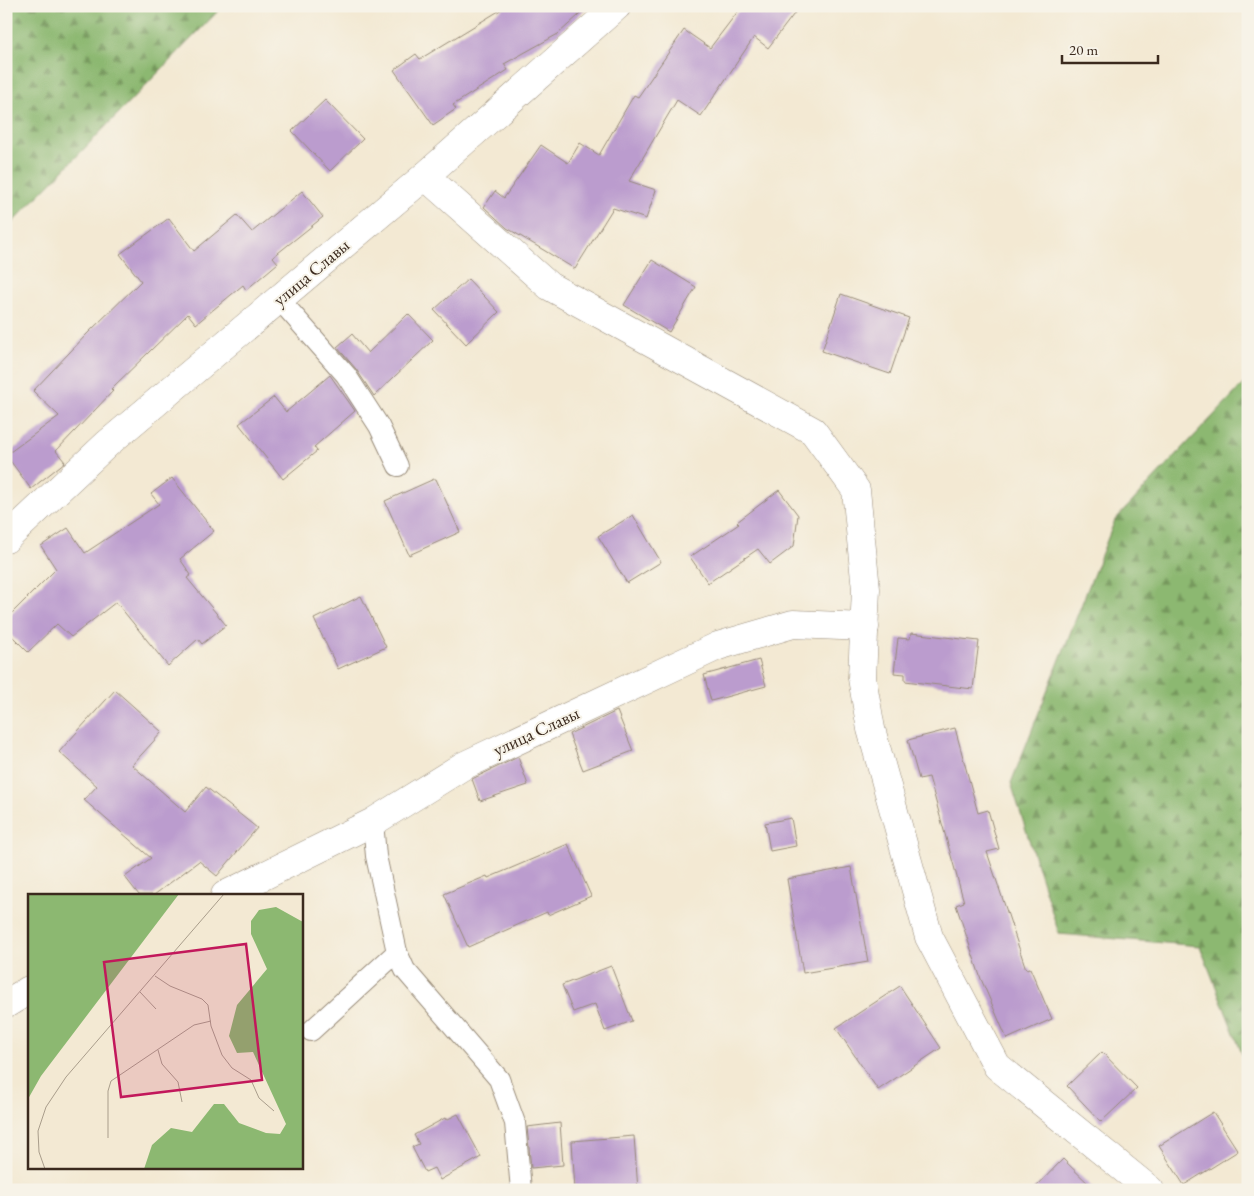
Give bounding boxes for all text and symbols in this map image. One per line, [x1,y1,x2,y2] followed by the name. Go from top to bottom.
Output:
[1062,32,1158,64] scale bar
[1069,40,1098,59] text: 20 m
[268,233,354,311] street label: улица Славы
[489,701,583,761] street label: улица Славы
[28,894,302,1168] inset map

